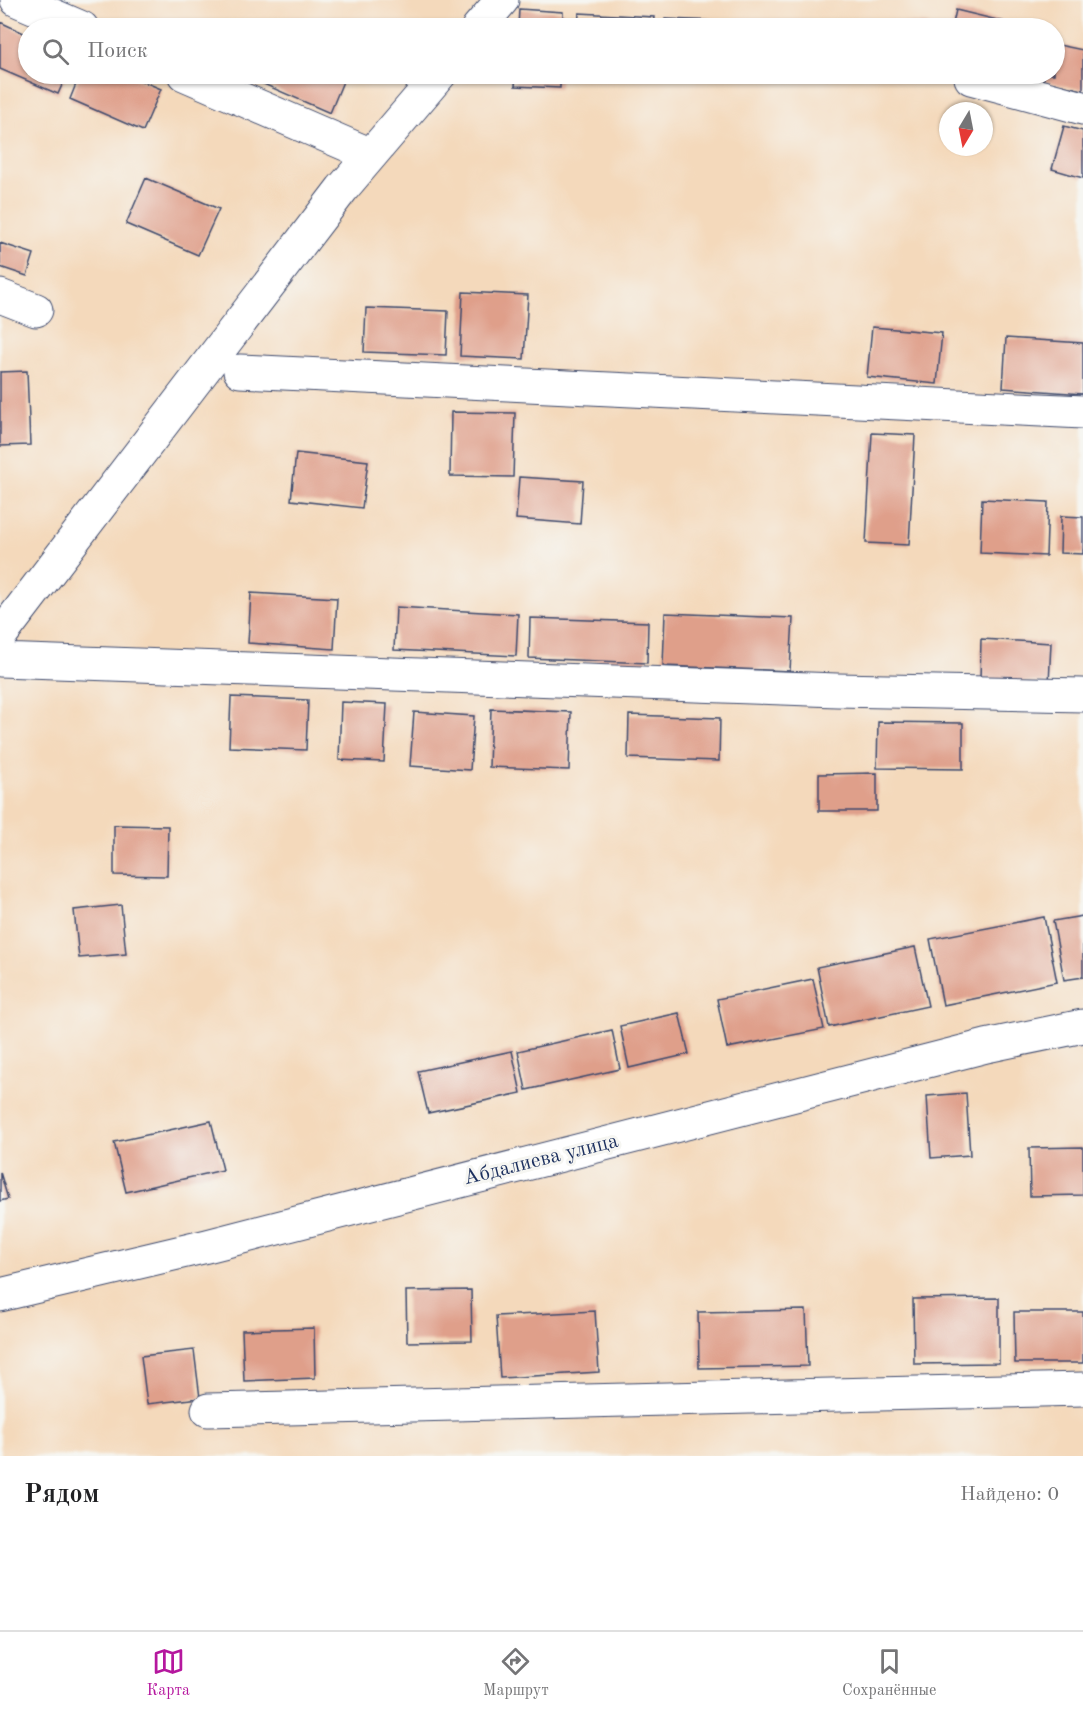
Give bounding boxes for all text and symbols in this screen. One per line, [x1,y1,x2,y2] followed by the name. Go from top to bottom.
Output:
[18,18,1065,84] search box
[39,35,72,68] icon: search
[87,40,148,62] text: Поиск
[939,102,993,156] north arrow
[461,1131,621,1189] street label: Абдалиева улица
[24,1482,99,1508] text: Рядом
[960,1485,1059,1505] text: Найдено: 0
[147,1645,190,1701] tab: Карта
[483,1645,549,1701] tab: Маршрут
[842,1645,936,1701] tab: Сохранённые

